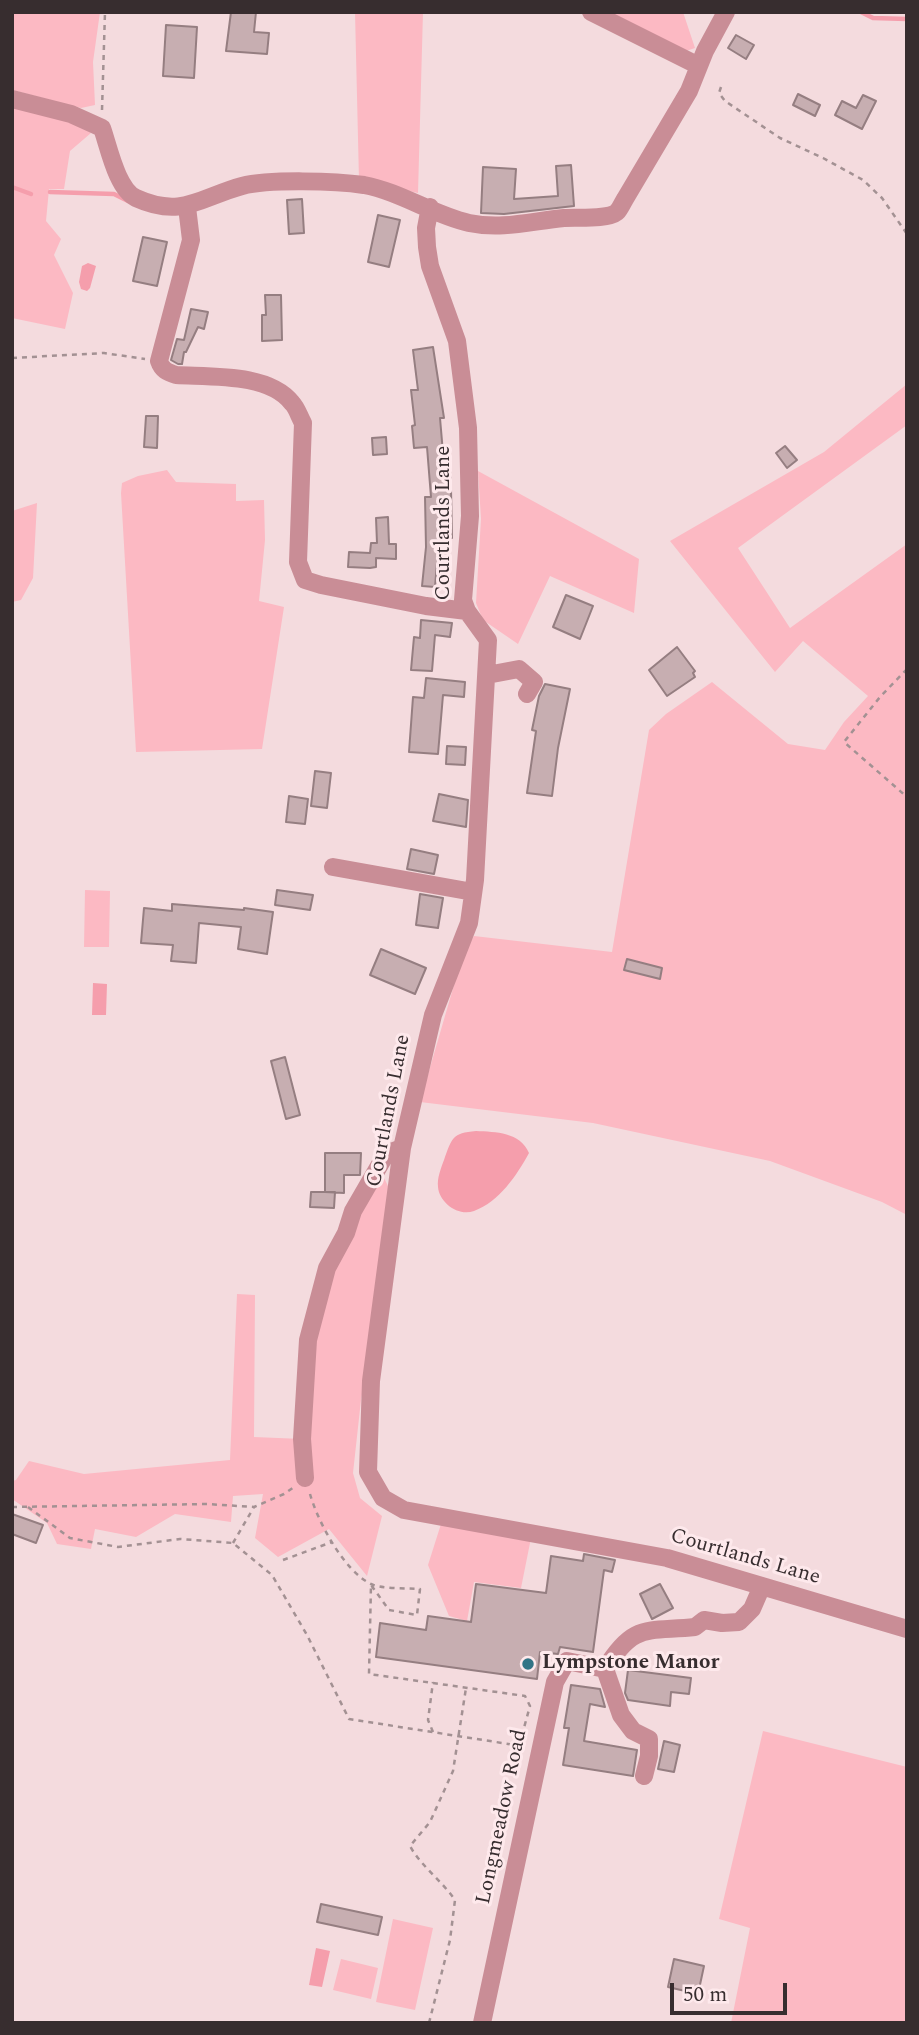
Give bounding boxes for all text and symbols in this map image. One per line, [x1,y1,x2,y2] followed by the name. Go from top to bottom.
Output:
[432,446,458,600] street label: Courtlands Lane
[363,1033,417,1189] street label: Courtlands Lane
[667,1525,823,1591] street label: Courtlands Lane
[542,1651,720,1677] place label: Lympstone Manor
[520,1656,536,1672] marker: Lympstone Manor
[472,1727,534,1907] street label: Longmeadow Road
[674,1968,791,2012] scale bar
[683,1979,727,2011] text: 50 m

